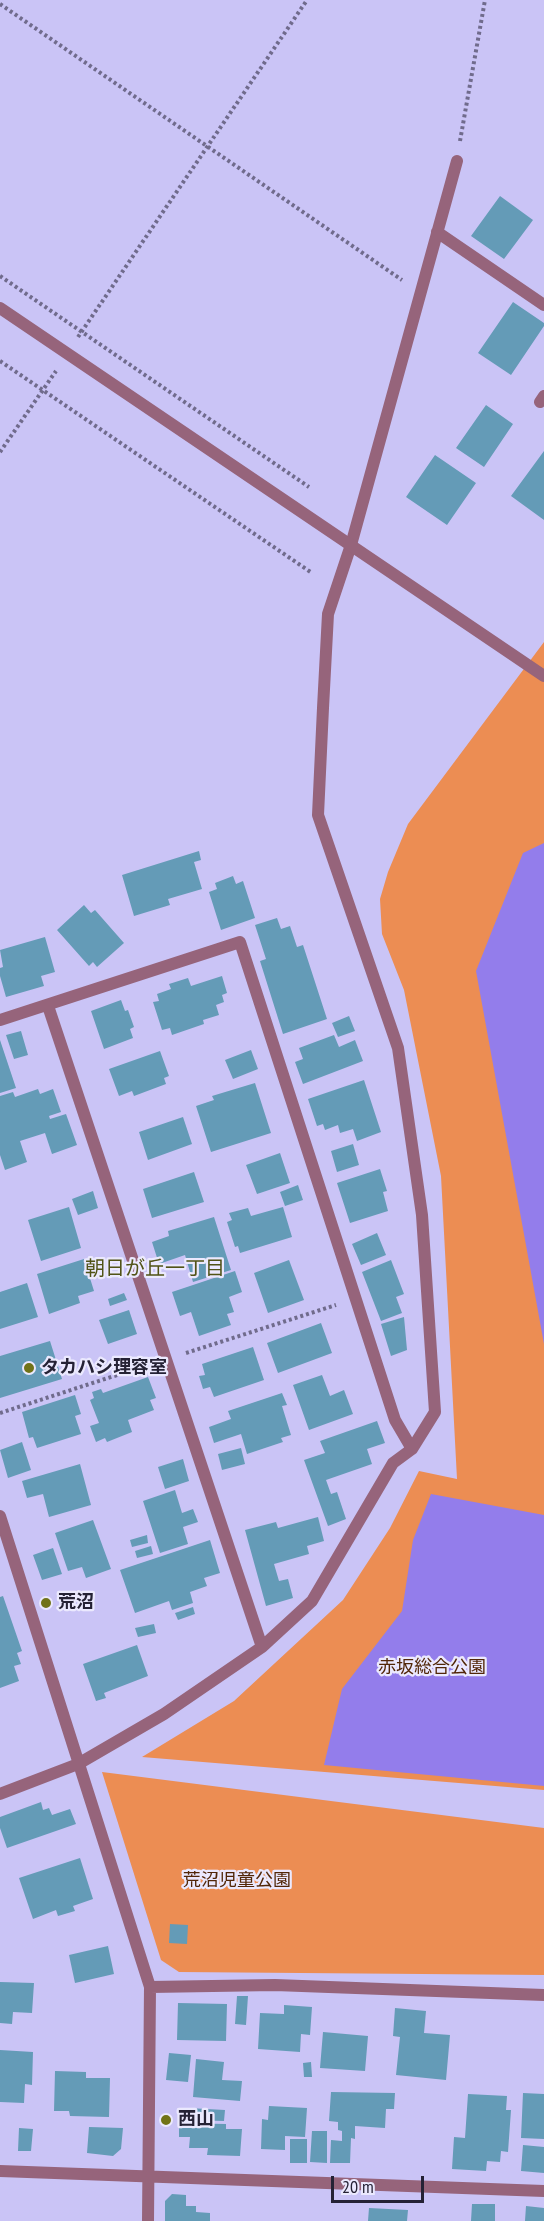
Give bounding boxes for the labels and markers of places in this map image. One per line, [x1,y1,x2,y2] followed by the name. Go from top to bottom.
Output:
[41,1357,167,1379] place label: タカハシ理容室
[22,1361,36,1375] marker: タカハシ理容室
[58,1592,94,1614] place label: 荒沼
[39,1596,53,1610] marker: 荒沼
[178,2109,214,2131] place label: 西山
[159,2113,173,2127] marker: 西山

